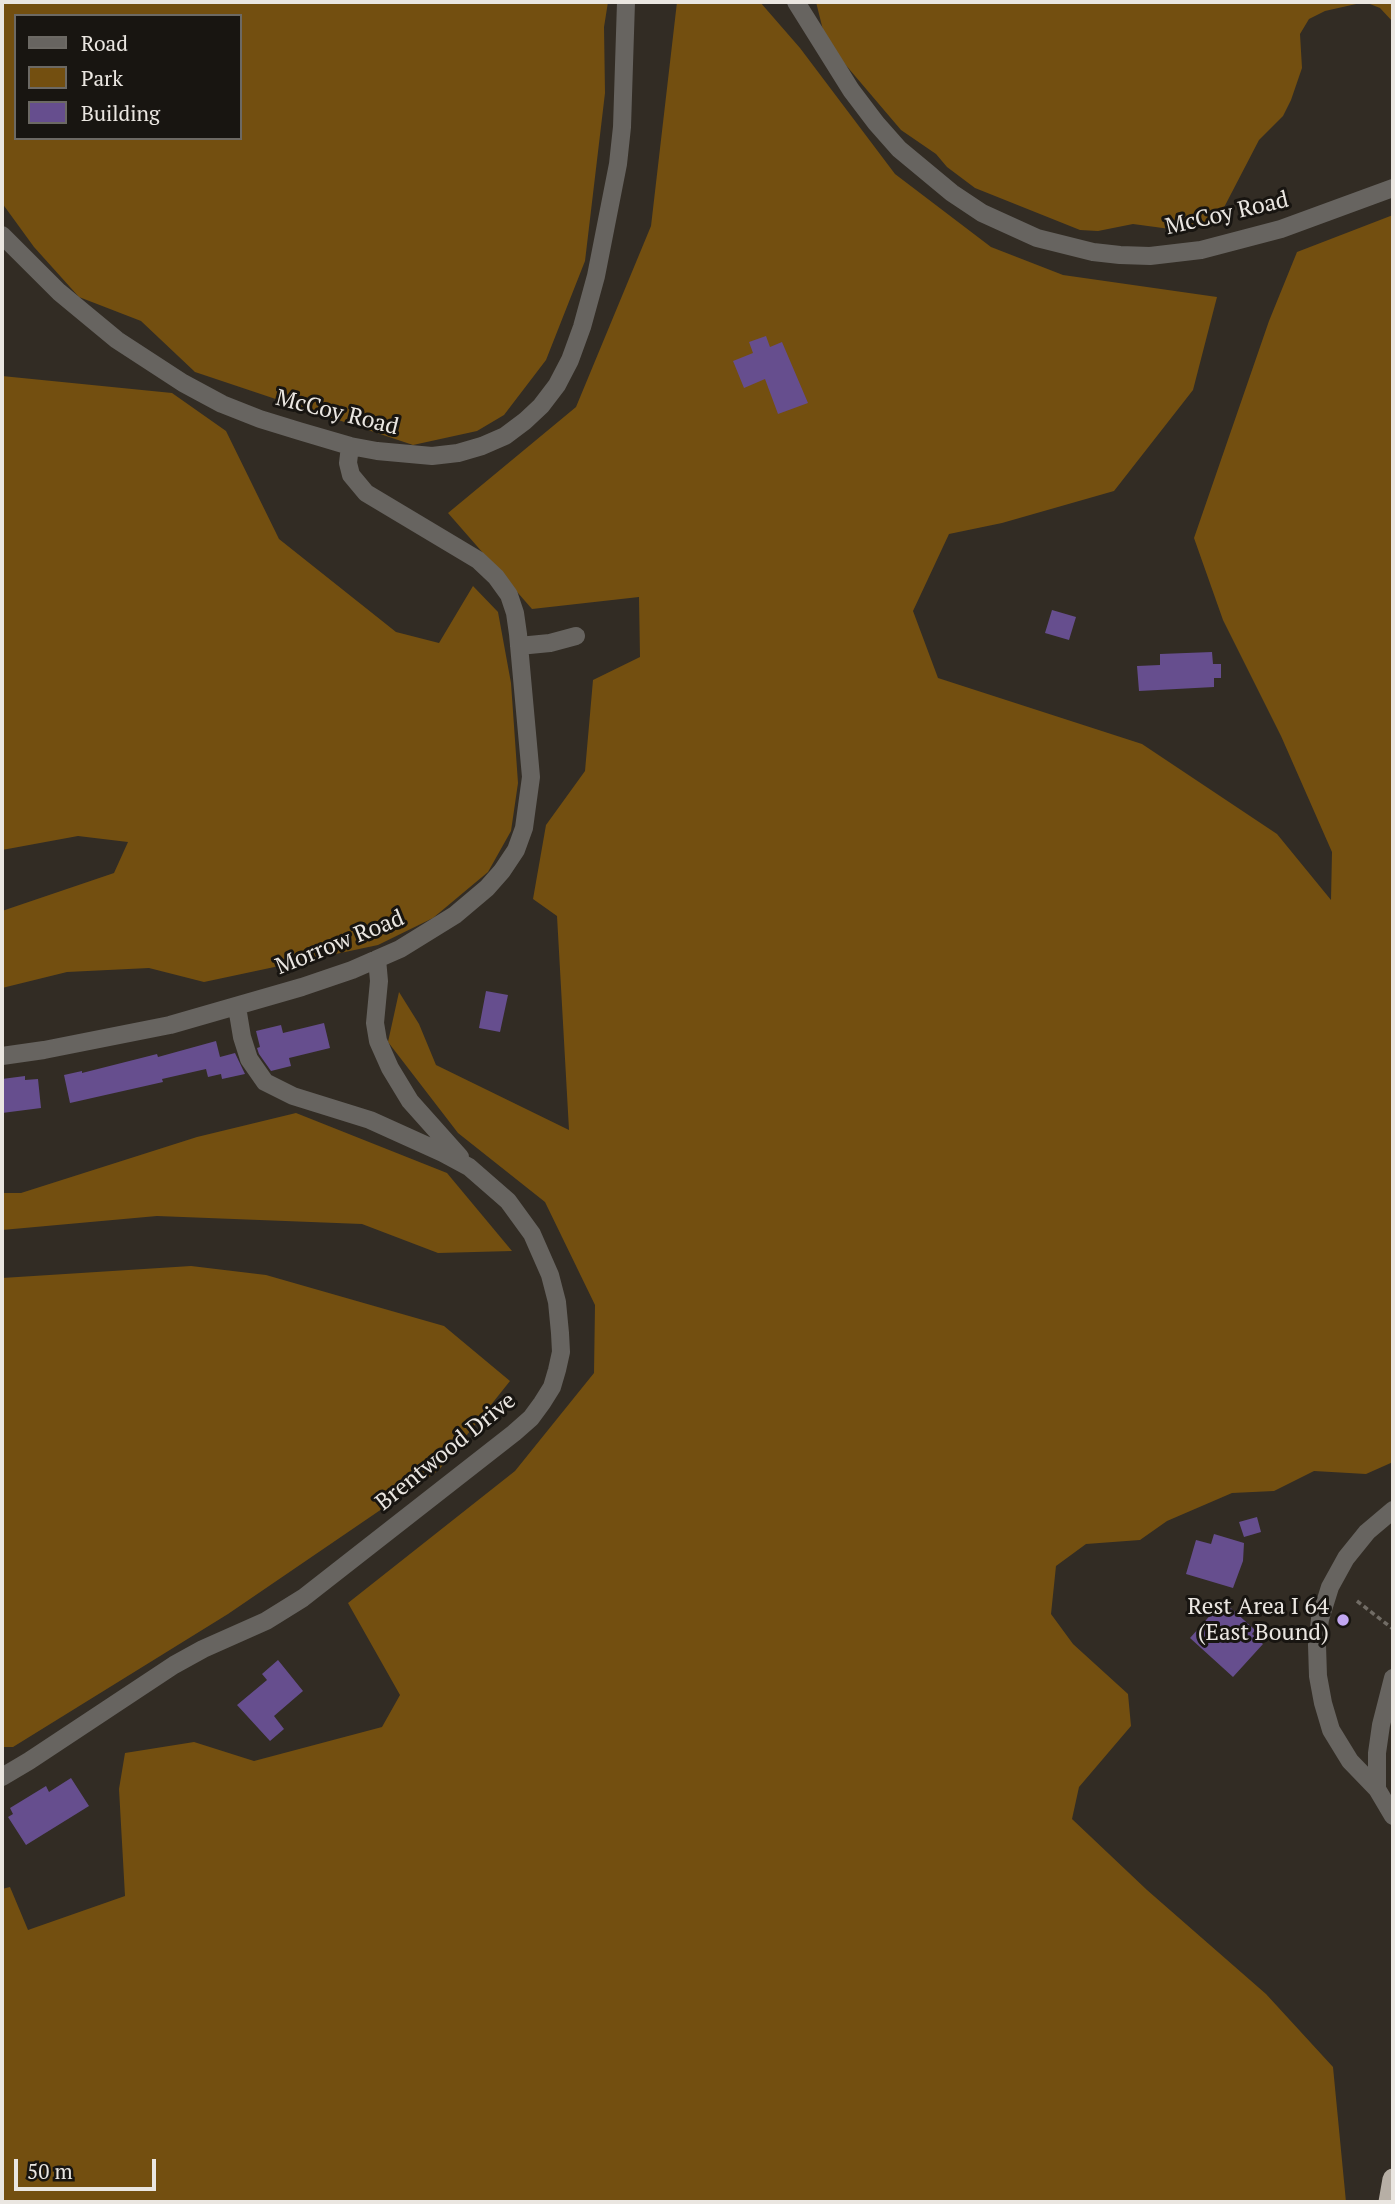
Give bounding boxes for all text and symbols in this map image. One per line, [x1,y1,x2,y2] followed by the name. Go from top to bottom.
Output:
[14,14,242,140] legend
[81,29,128,57] text: Road
[81,64,123,92] text: Park
[81,99,160,127] text: Building
[1163,186,1291,242] street label: McCoy Road
[273,384,401,442] street label: McCoy Road
[272,905,408,981] street label: Morrow Road
[371,1387,521,1517] street label: Brentwood Drive
[1188,1593,1329,1647] place label: Rest Area I 64 (East Bound)
[1335,1612,1351,1628] marker: Rest Area I 64 (East Bound)
[18,2144,159,2188] scale bar
[27,2157,73,2185] text: 50 m

